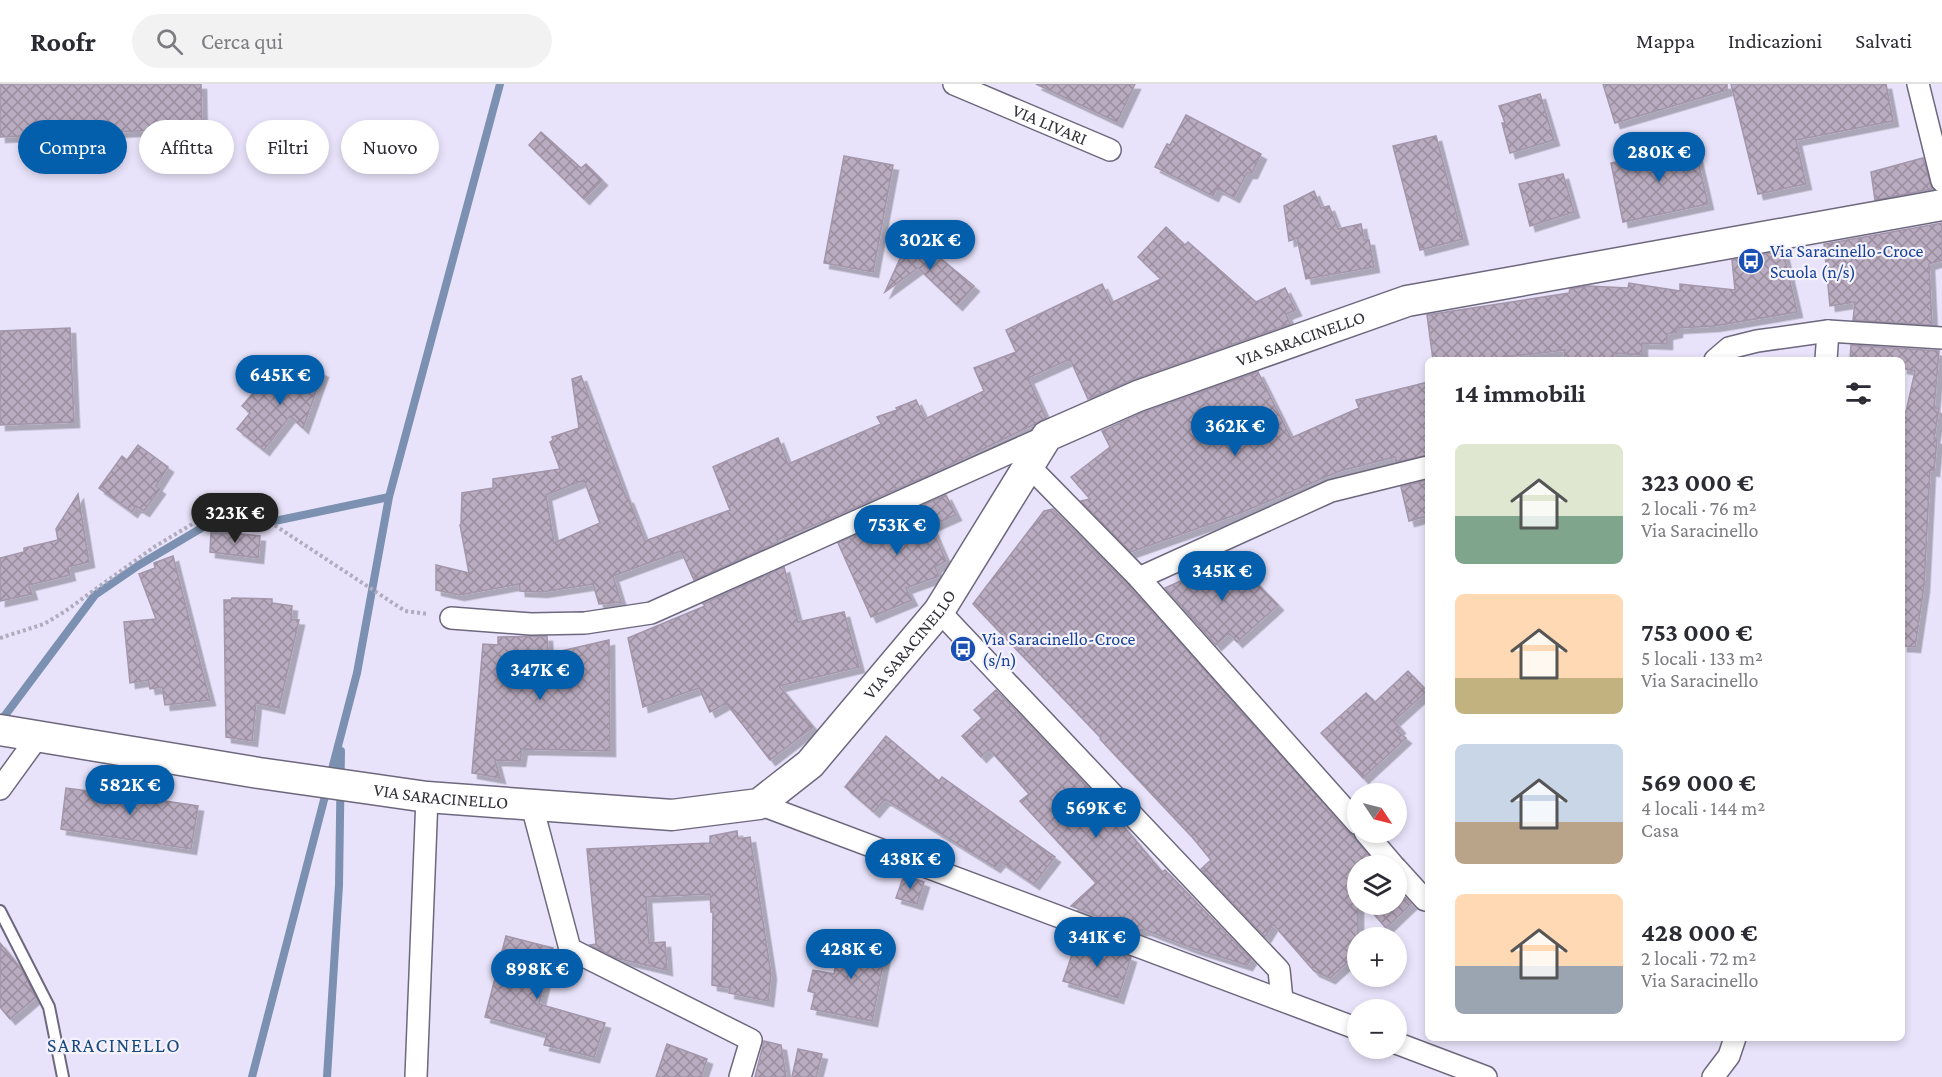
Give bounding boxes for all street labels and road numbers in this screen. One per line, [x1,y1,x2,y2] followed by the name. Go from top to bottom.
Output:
[1009,100,1090,149] street label: VIA LIVARI
[1233,307,1368,371] street label: VIA SARACINELLO
[859,586,960,703] street label: VIA SARACINELLO
[372,779,509,813] street label: VIA SARACINELLO

